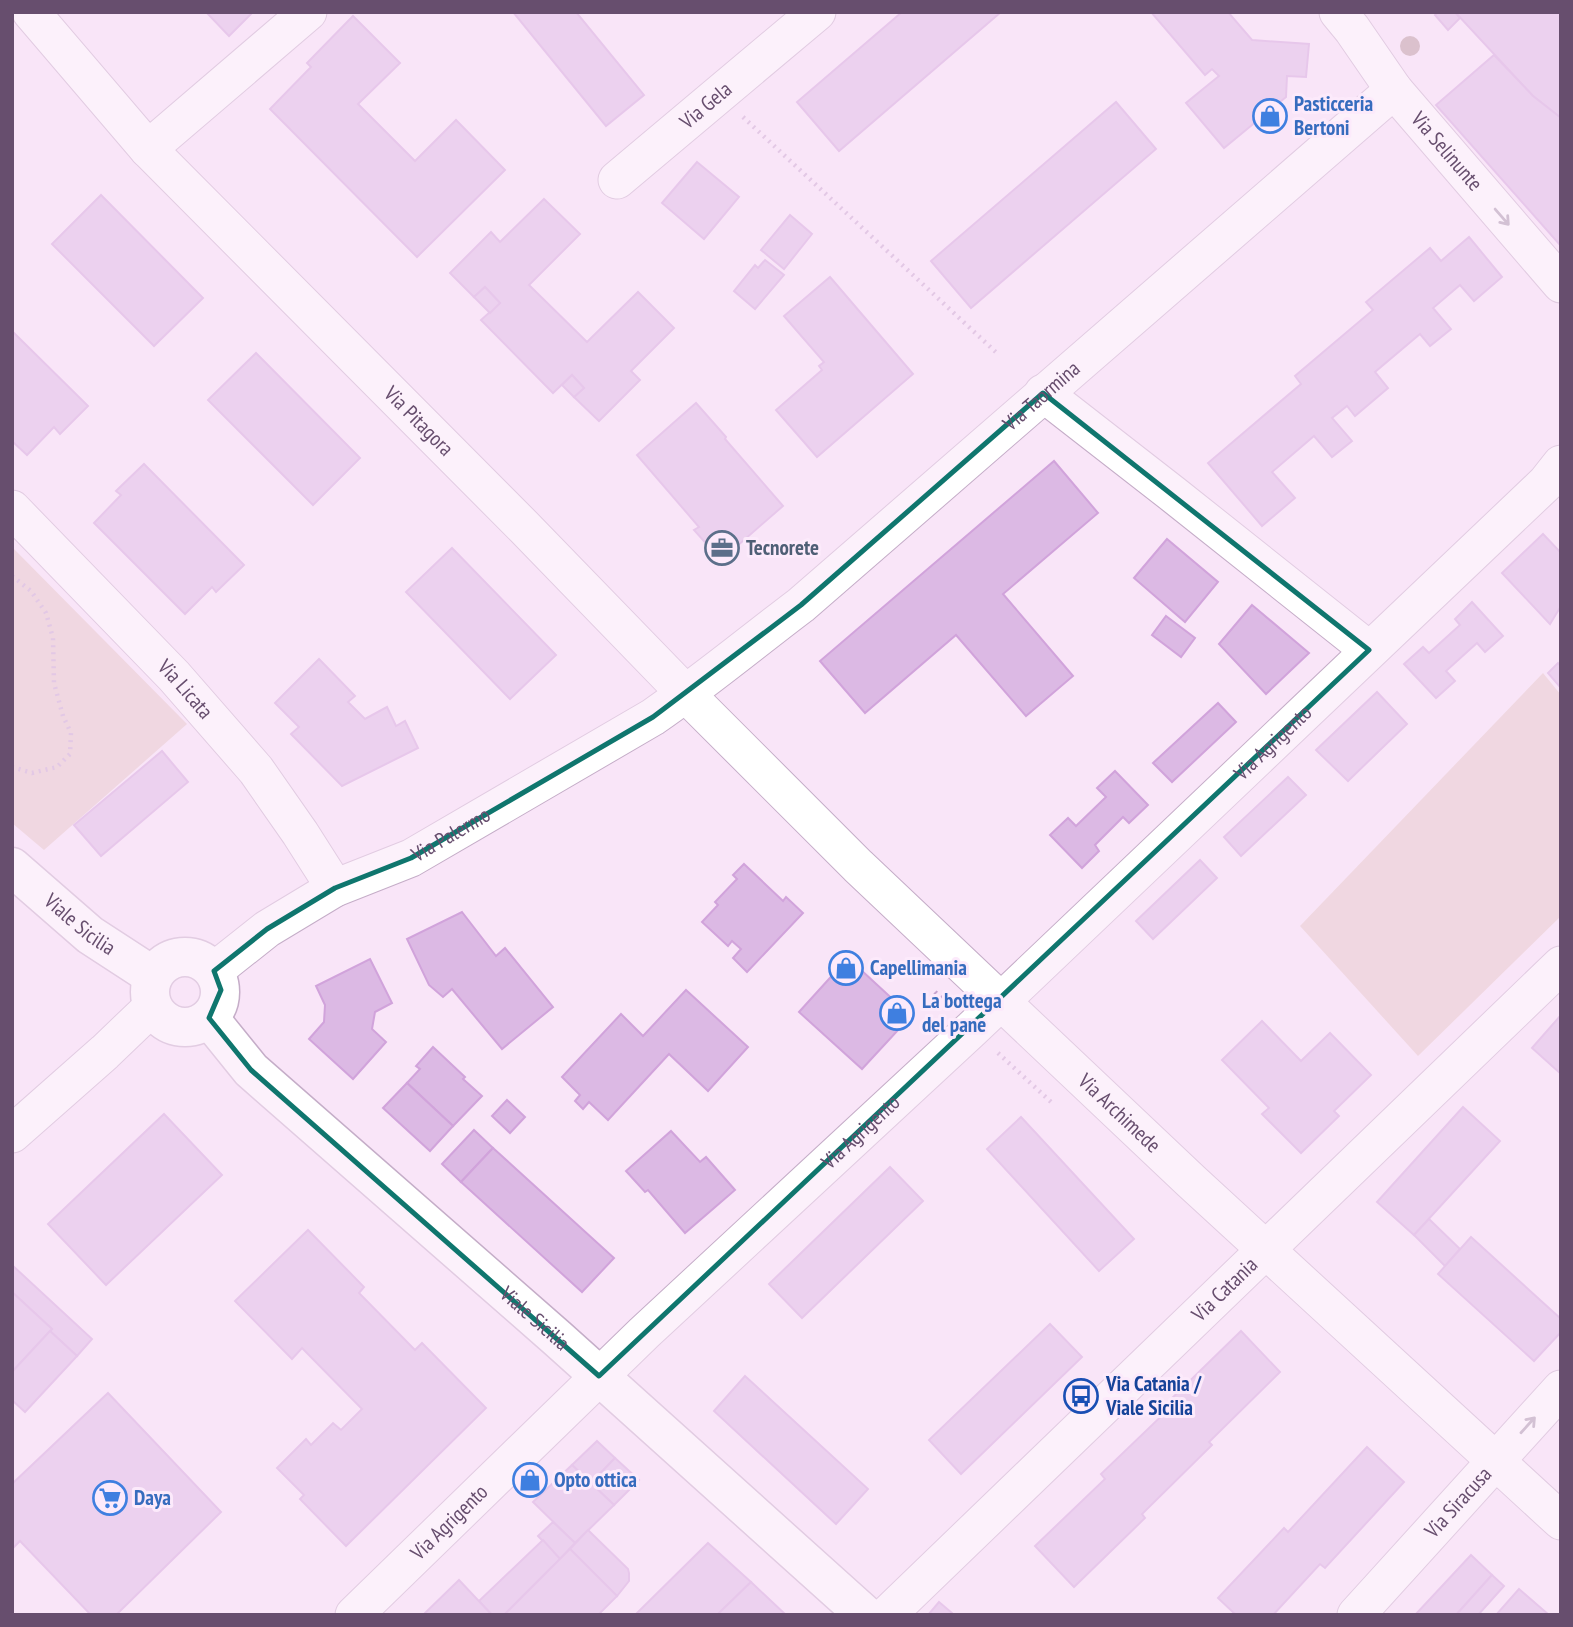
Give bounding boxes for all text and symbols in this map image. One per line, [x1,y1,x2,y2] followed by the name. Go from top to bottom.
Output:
[673,76,737,135] street label: Via Gela
[1294,90,1373,141] place label: Pasticceria Bertoni
[1251,97,1289,135] shop icon: Pasticceria Bertoni
[1405,105,1489,196] street label: Via Selinunte
[1494,207,1510,225] one-way arrow
[996,355,1085,437] street label: Via Taormina
[378,379,460,461] street label: Via Pitagora
[703,529,741,567] office icon: Tecnorete
[746,534,819,561] place label: Tecnorete
[151,653,219,724] street label: Via Licata
[1227,699,1317,786] street label: Via Agrigento
[406,801,495,868] street label: Via Palermo
[38,887,121,961] street label: Viale Sicilia
[827,949,865,987] shop icon: Capellimania
[870,954,967,981] place label: Capellimania
[922,987,1002,1038] place label: La bottega del pane
[878,994,916,1032] shop icon: La bottega del pane
[1072,1067,1167,1158] street label: Via Archimede
[815,1089,905,1175] street label: Via Agrigento
[1185,1251,1263,1328] street label: Via Catania
[494,1280,576,1356] street label: Viale Sicilia
[1105,1370,1202,1421] place label: Via Catania / Viale Sicilia
[1062,1377,1100,1415] bus stop icon: Via Catania / Viale Sicilia
[1520,1417,1537,1434] one-way arrow
[511,1461,549,1499] shop icon: Opto ottica
[1418,1461,1497,1544] street label: Via Siracusa
[554,1466,637,1493] place label: Opto ottica
[404,1478,493,1566] street label: Via Agrigento
[91,1479,129,1517] supermarket icon: Daya
[134,1484,171,1511] place label: Daya

